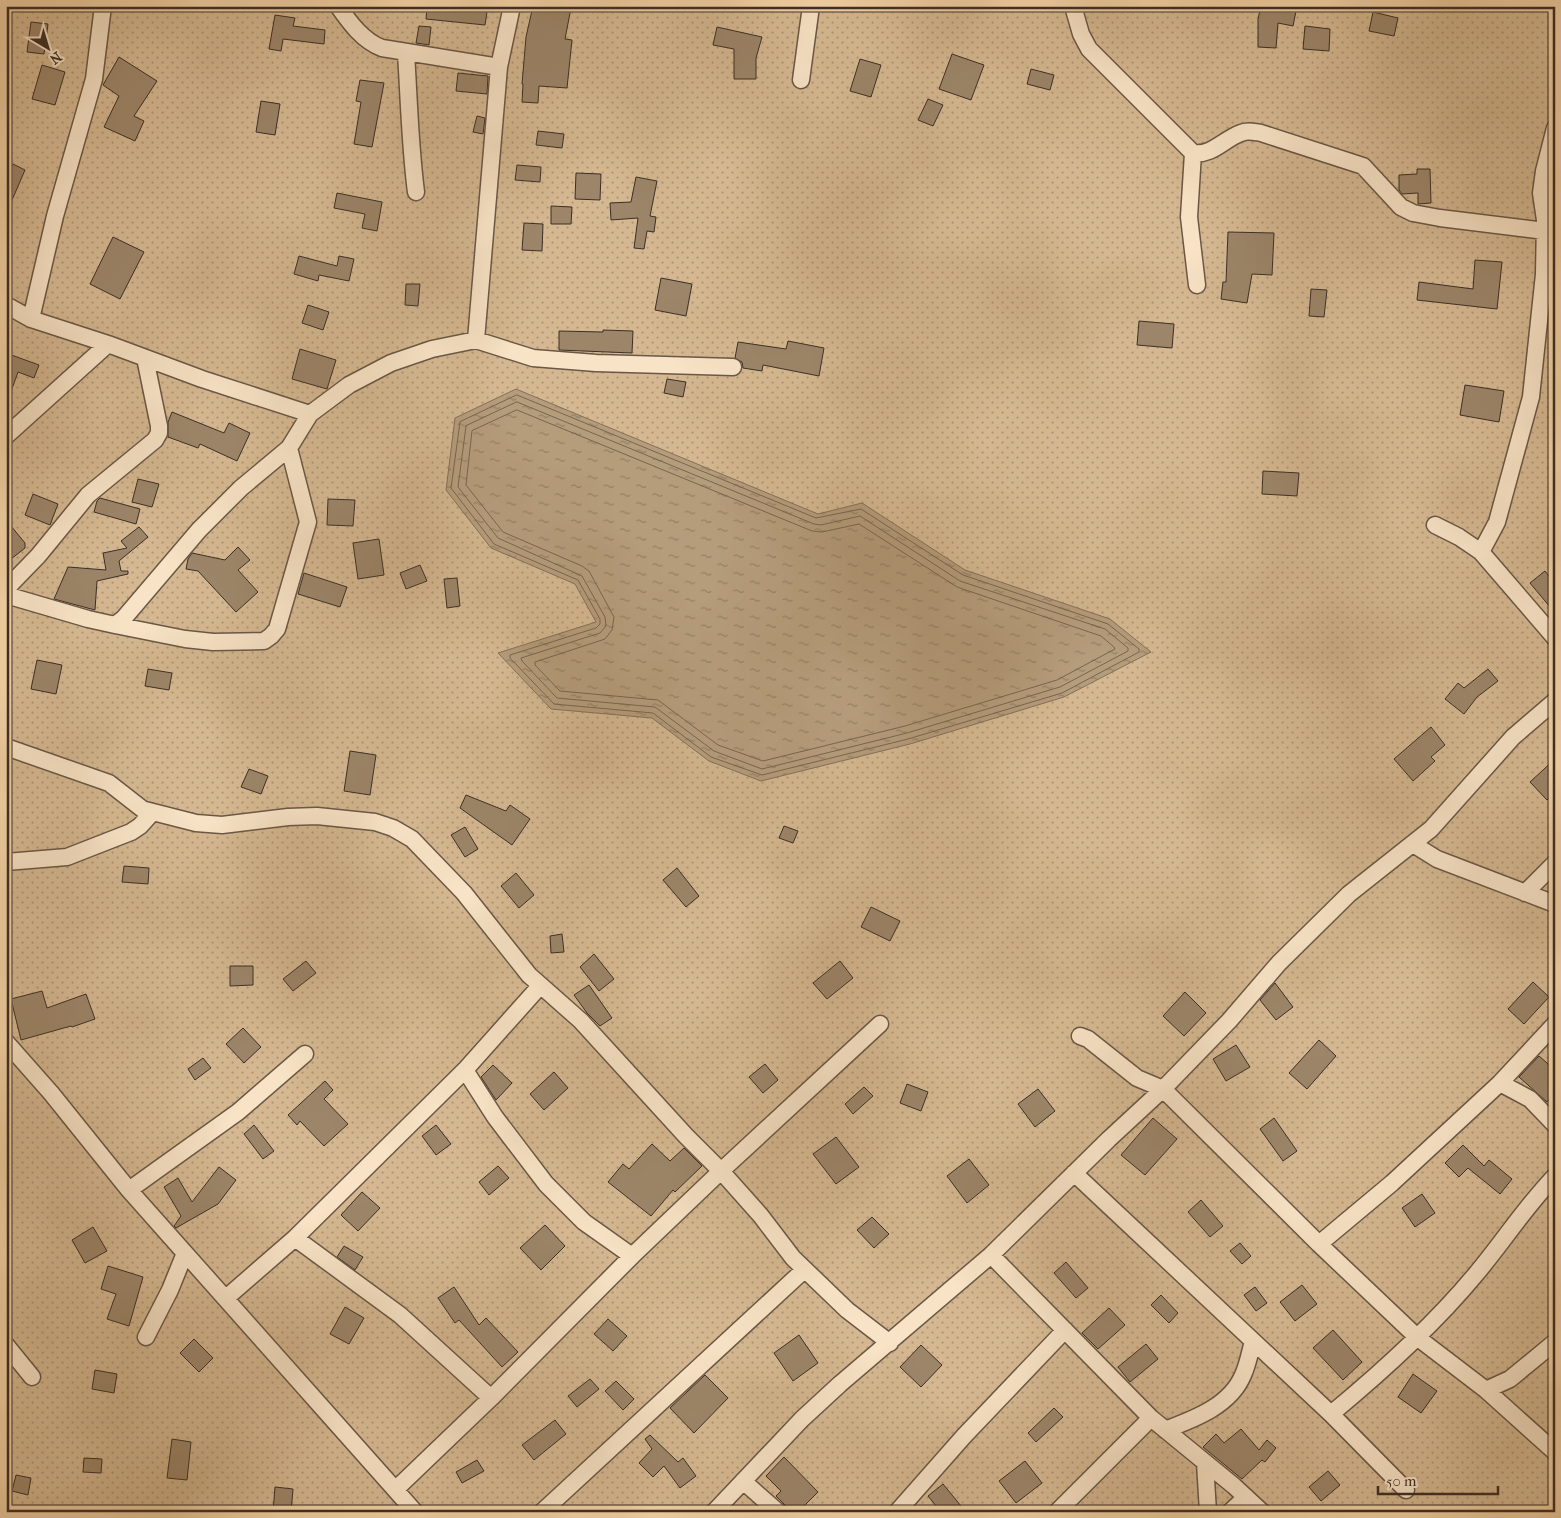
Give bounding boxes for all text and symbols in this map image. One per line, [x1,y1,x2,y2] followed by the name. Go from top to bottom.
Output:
[22,22,72,72] north arrow
[46,48,65,68] text: N
[1378,1463,1498,1495] scale bar
[1386,1472,1417,1490] text: 50 m

